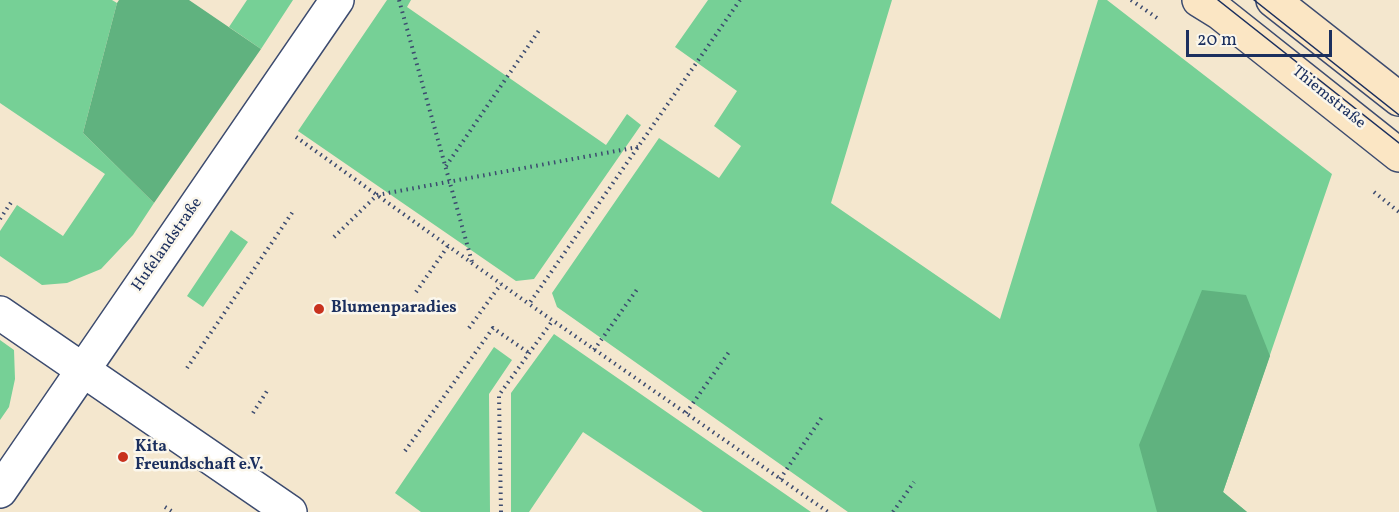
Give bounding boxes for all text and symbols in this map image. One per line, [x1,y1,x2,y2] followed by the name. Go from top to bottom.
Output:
[1189,18,1334,56] scale bar
[1197,28,1237,53] text: 20 m
[1287,62,1369,134] street label: Thiemstraße
[129,195,207,295] street label: Hufelandstraße
[331,299,457,319] place label: Blumenparadies
[312,302,326,316] marker: Blumenparadies
[135,438,264,476] place label: Kita Freundschaft e.V.
[116,450,130,464] marker: Kita Freundschaft e.V.

